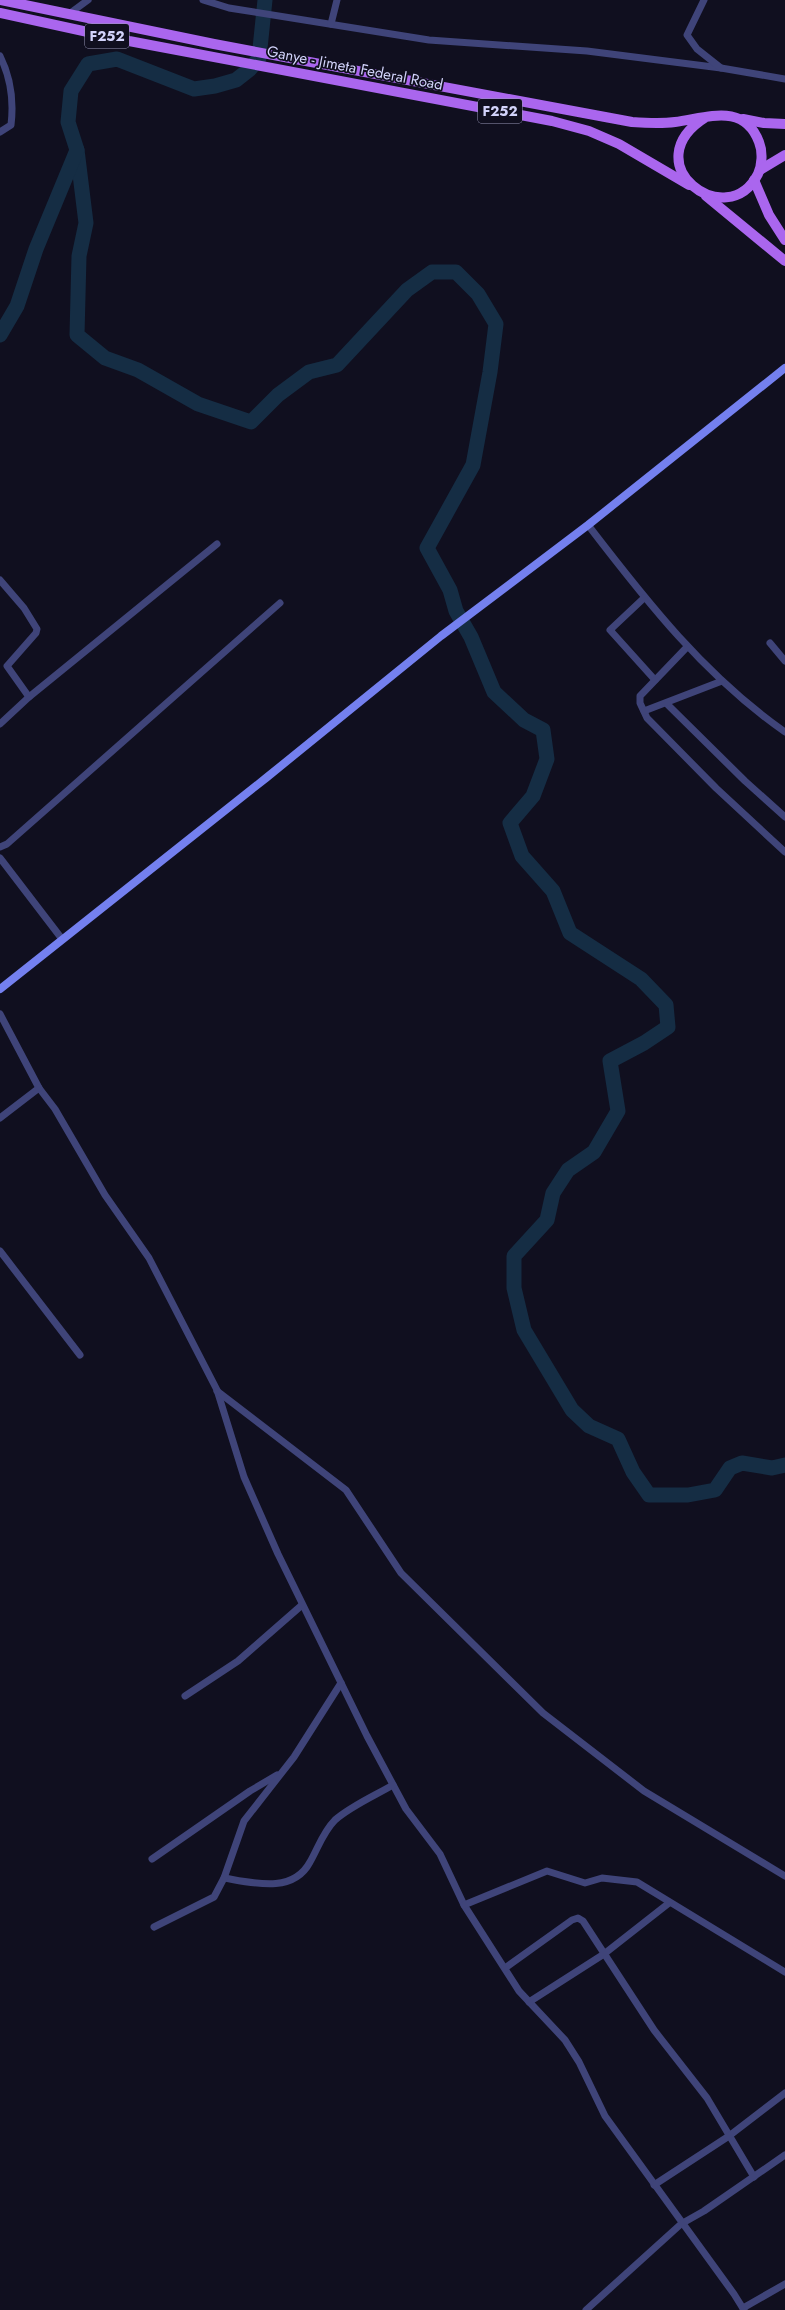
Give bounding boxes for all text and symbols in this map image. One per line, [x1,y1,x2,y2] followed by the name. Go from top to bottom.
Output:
[85,24,129,48] road number: F252
[265,40,445,96] street label: Ganye - Jimeta Federal Road
[478,99,522,123] road number: F252

